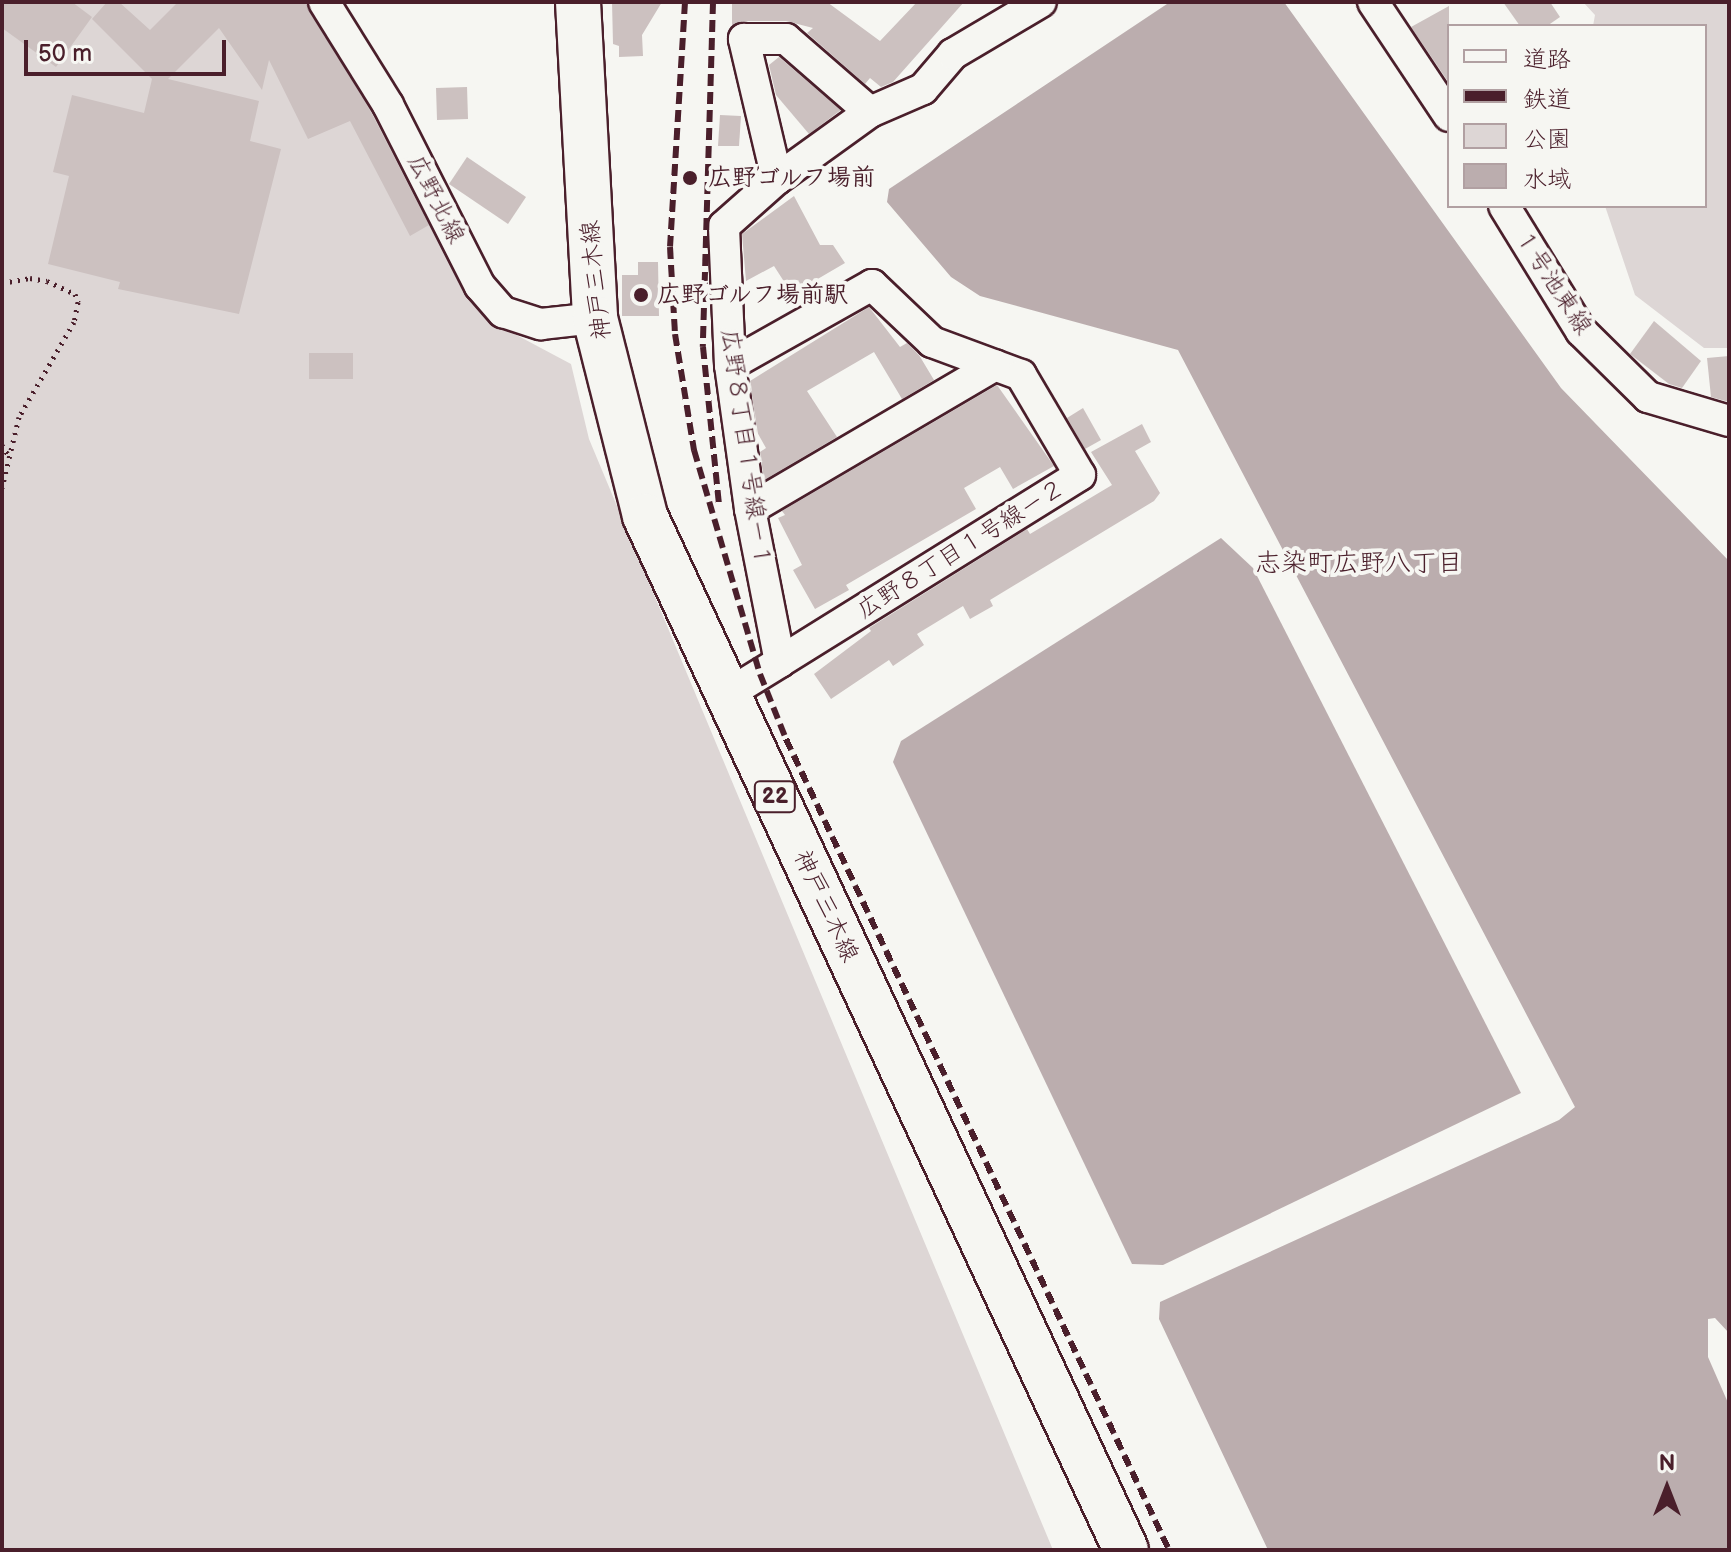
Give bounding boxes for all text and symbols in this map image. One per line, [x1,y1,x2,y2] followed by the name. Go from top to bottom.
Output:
[28,24,230,74] scale bar
[1447,24,1707,208] legend
[38,39,92,68] text: 50 m
[1523,45,1571,74] text: 道路
[1523,85,1571,114] text: 鉄道
[1523,125,1571,154] text: 公園
[401,150,471,248] street label: 広野北線
[708,164,876,192] place label: 広野ゴルフ場前
[1523,165,1571,194] text: 水域
[679,167,701,189] marker: 広野ゴルフ場前
[575,219,617,341] street label: 神戸三木線
[1508,224,1598,340] street label: １号池東線
[657,281,849,309] place label: 広野ゴルフ場前駅
[632,286,650,304] marker: 広野ゴルフ場前駅
[715,327,777,569] street label: 広野８丁目１号線ー１
[852,473,1070,625] street label: 広野８丁目１号線ー２
[1255,548,1463,580] district label: 志染町広野八丁目
[753,779,797,815] road number: 22
[788,846,864,966] street label: 神戸三木線
[1627,1448,1707,1528] north arrow
[1659,1450,1675,1477] text: N

